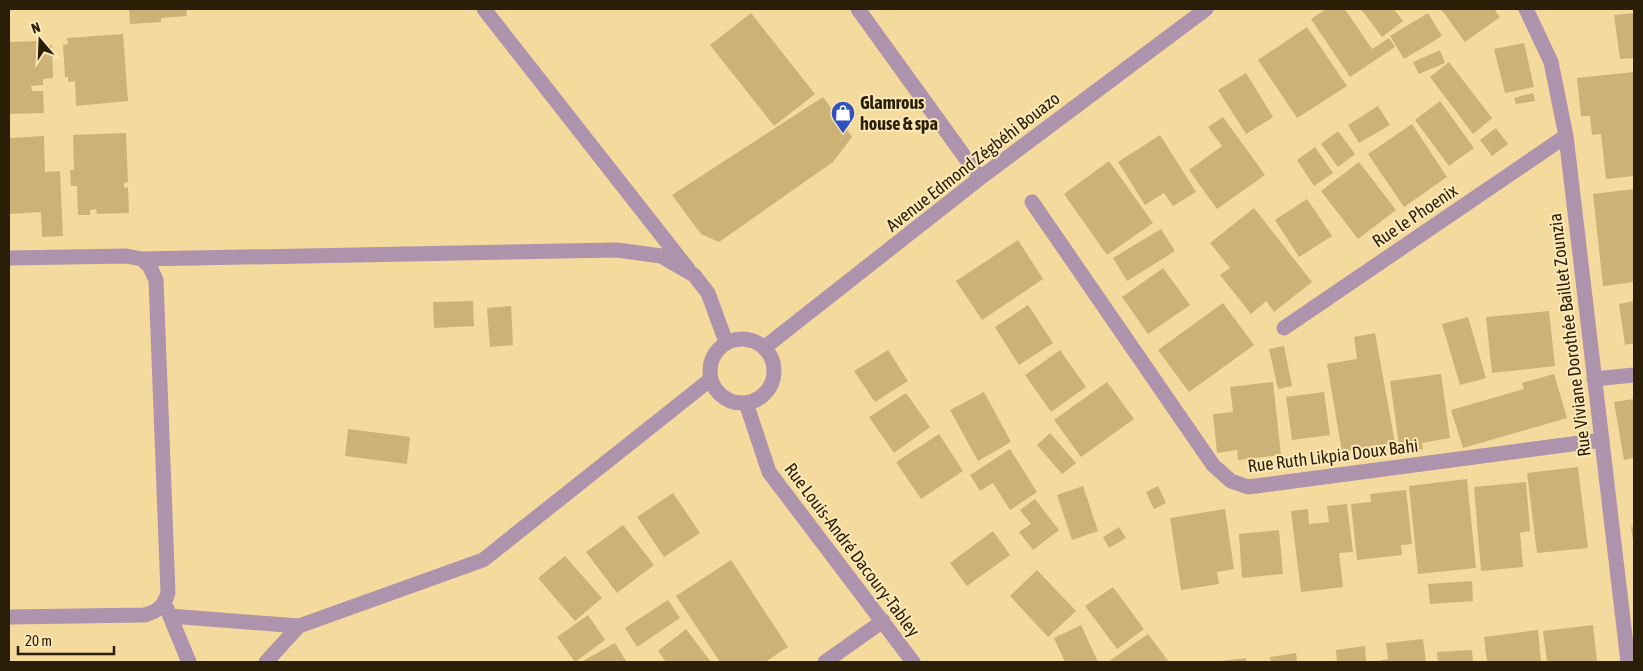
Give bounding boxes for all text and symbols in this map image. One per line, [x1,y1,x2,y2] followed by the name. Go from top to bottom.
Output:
[15,15,65,65] north arrow
[29,19,42,37] text: N
[882,87,1064,236] street label: Avenue Edmond Zégbéhi Bouazo
[860,92,938,134] place label: Glamrous house & spa
[830,100,856,134] shop icon: Glamrous house & spa
[1368,180,1461,252] street label: Rue le Phoenix
[1544,212,1595,458] street label: Rue Viviane Dorothée Baillet Zounzia
[1246,435,1419,476] street label: Rue Ruth Likpia Doux Bahi
[780,459,924,641] street label: Rue Louis-André Dacoury-Tabley
[18,624,114,656] scale bar
[25,632,52,649] text: 20 m

